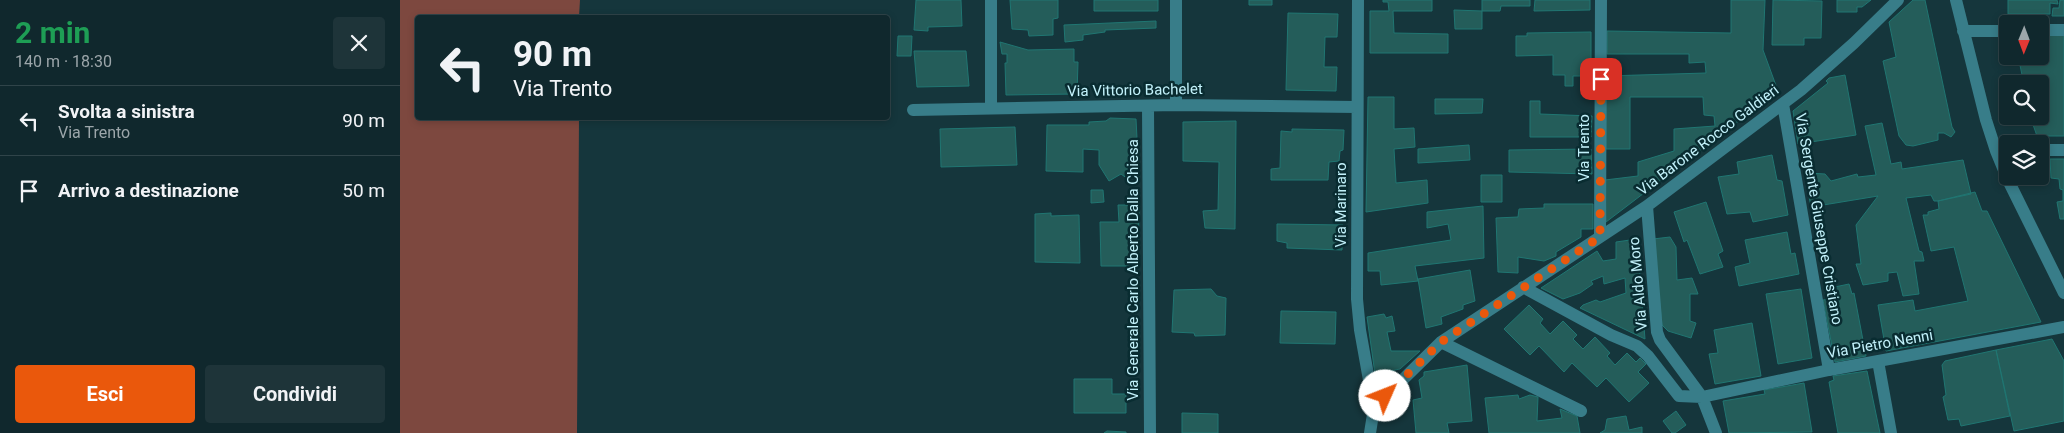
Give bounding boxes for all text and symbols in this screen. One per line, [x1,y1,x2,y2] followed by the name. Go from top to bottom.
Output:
[15,15,90,50] text: 2 min
[1999,15,2049,65] north arrow
[1999,15,2049,185] map controls
[333,17,385,69] button: close
[513,34,592,75] text: 90 m
[430,35,495,100] icon: left
[15,52,112,71] text: 140 m · 18:30
[1580,58,1622,100] pin
[1587,65,1615,93] icon: arrive
[1999,75,2049,125] button: search
[513,76,612,101] text: Via Trento
[1067,80,1203,100] street label: Via Vittorio Bachelet
[1634,81,1782,199] street label: Via Barone Rocco Galdieri
[58,100,195,123] text: Svolta a sinistra
[15,107,43,135] icon: left
[342,109,385,132] text: 90 m
[1792,112,1846,326] street label: Via Sergente Giuseppe Cristiano
[1575,114,1593,182] street label: Via Trento
[58,123,130,142] text: Via Trento
[1999,135,2049,185] button: layers
[1124,139,1142,401] street label: Via Generale Carlo Alberto Dalla Chiesa
[1332,163,1350,248] street label: Via Marinaro
[15,177,43,205] icon: arrive
[58,179,239,202] text: Arrivo a destinazione
[342,179,385,202] text: 50 m
[1625,236,1651,332] street label: Via Aldo Moro
[1826,326,1934,362] street label: Via Pietro Nenni
[15,365,195,423] button: Esci
[205,365,385,423] button: Condividi
[1358,369,1410,421] position arrow

